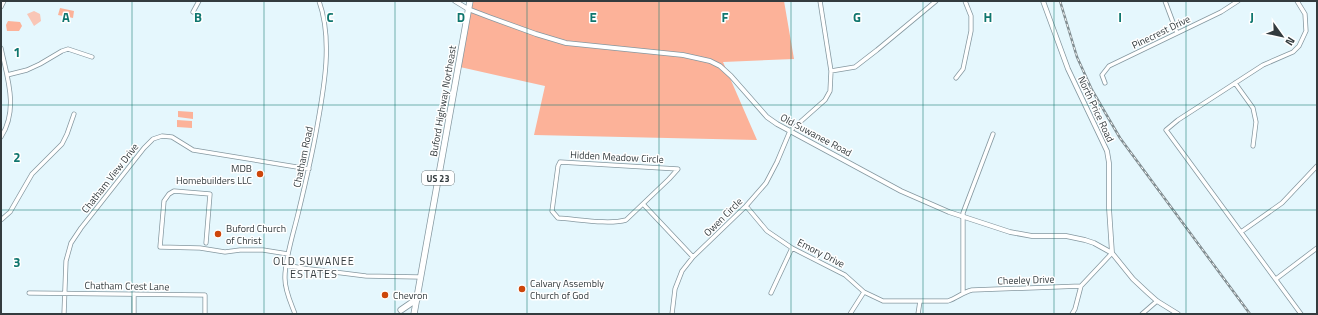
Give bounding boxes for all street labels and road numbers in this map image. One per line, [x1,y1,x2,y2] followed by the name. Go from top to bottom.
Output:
[1129,11,1193,53] street label: Pinecrest Drive
[426,44,460,158] street label: Buford Highway Northeast
[1074,74,1118,144] street label: North Price Road
[778,110,854,160] street label: Old Suwanee Road
[289,125,317,189] street label: Chatham Road
[78,140,142,216] street label: Chatham View Drive
[570,147,664,167] street label: Hidden Meadow Circle
[422,171,454,185] road number: US 23
[700,194,746,240] street label: Owen Circle
[795,235,847,271] street label: Emory Drive
[997,272,1055,288] street label: Cheeley Drive
[85,278,169,294] street label: Chatham Crest Lane

